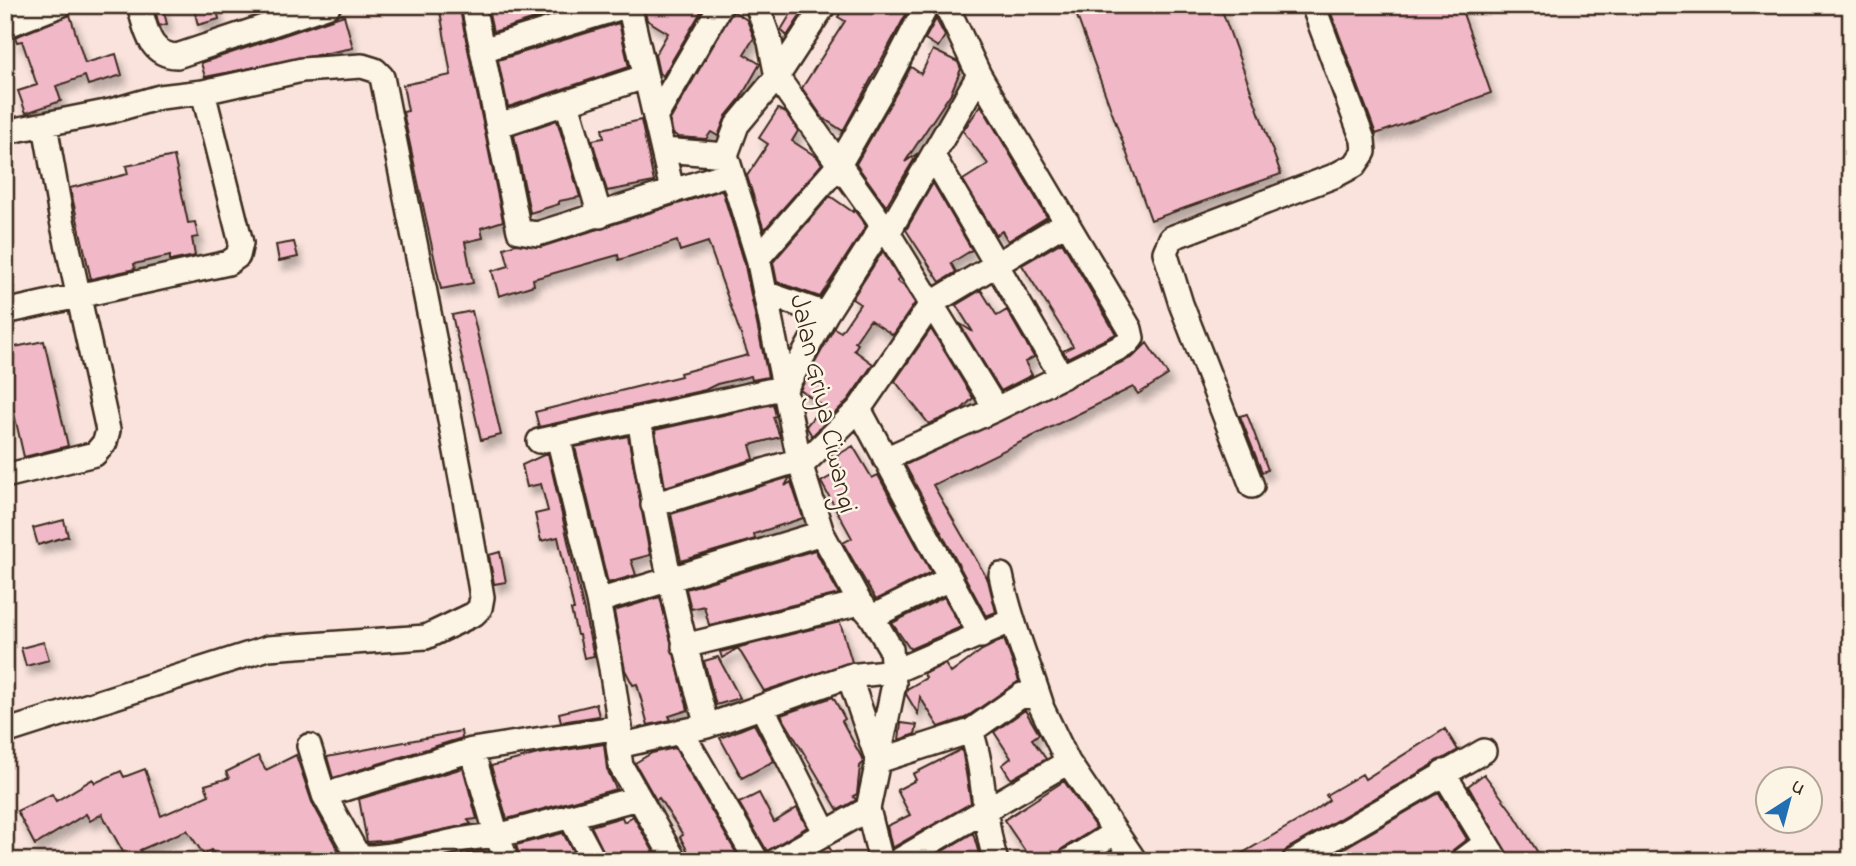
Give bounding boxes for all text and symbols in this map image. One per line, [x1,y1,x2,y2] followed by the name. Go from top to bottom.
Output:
[777,290,867,518] street label: Jalan Griya Ciwangi
[1755,764,1825,834] north arrow
[1785,774,1810,803] text: U

